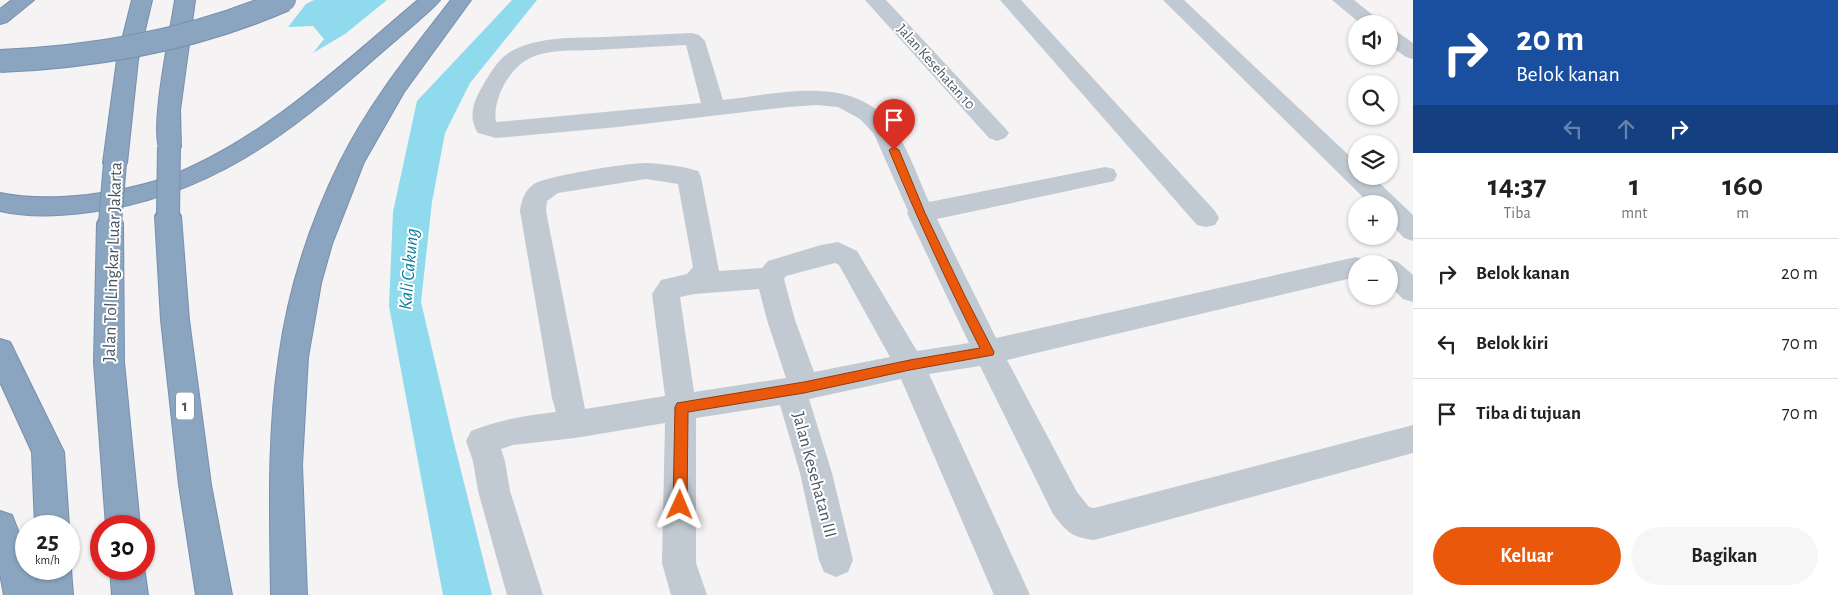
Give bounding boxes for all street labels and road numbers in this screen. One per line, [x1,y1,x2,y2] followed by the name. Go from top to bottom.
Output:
[894,22,978,113] street label: Jalan Kesehatan 10
[101,162,125,362] street label: Jalan Tol Lingkar Luar Jakarta
[176,392,194,420] road number: 1
[789,410,839,540] street label: Jalan Kesehatan III

